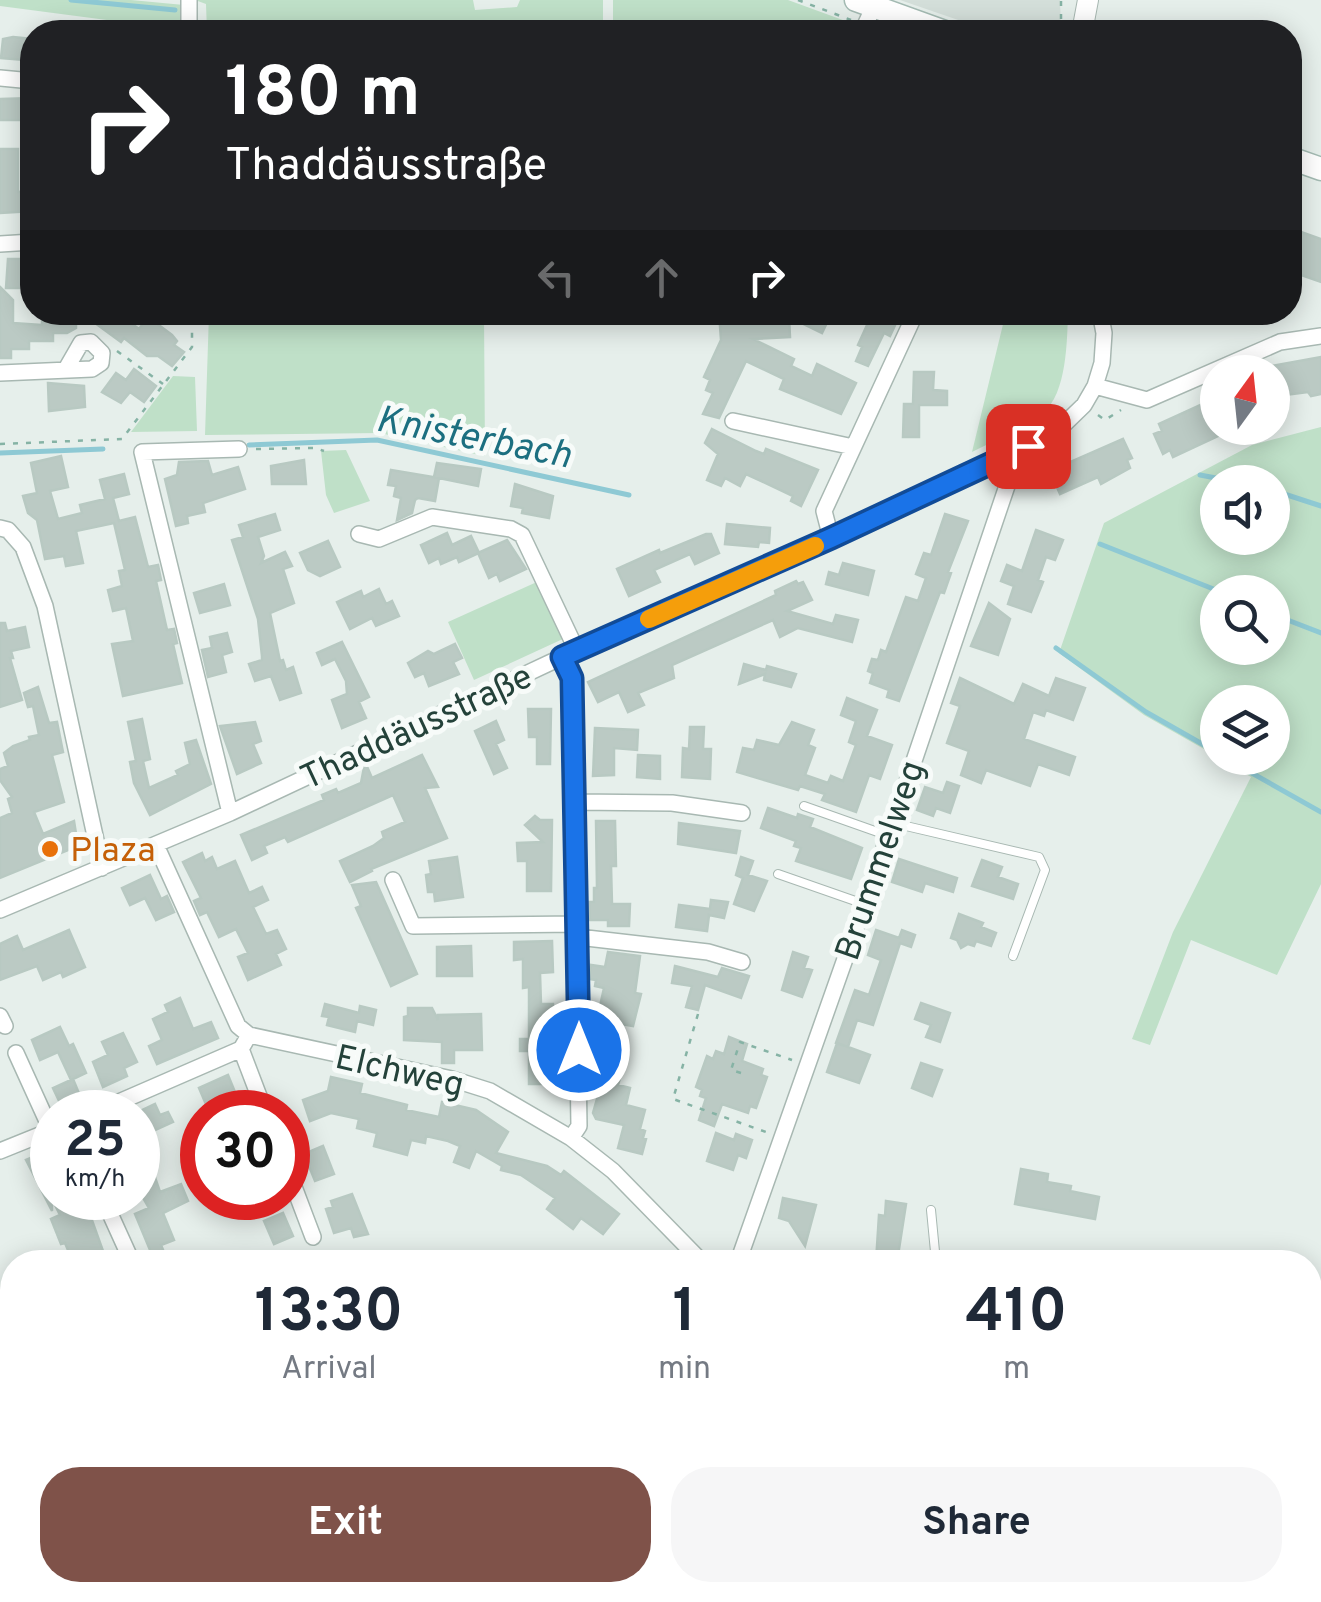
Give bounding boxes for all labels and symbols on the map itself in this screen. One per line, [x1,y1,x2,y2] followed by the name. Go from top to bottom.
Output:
[1200,355,1290,445] north arrow
[372,397,575,482] water label: Knisterbach
[986,404,1071,489] pin
[294,656,540,802] street label: Thaddäusstraße
[827,755,937,967] street label: Brummelweg
[70,830,156,874] place label: Plaza
[39,838,61,860] marker: Plaza
[527,998,631,1102] position arrow
[331,1037,468,1109] street label: Elchweg
[180,1090,310,1220] speed limit sign: 30

